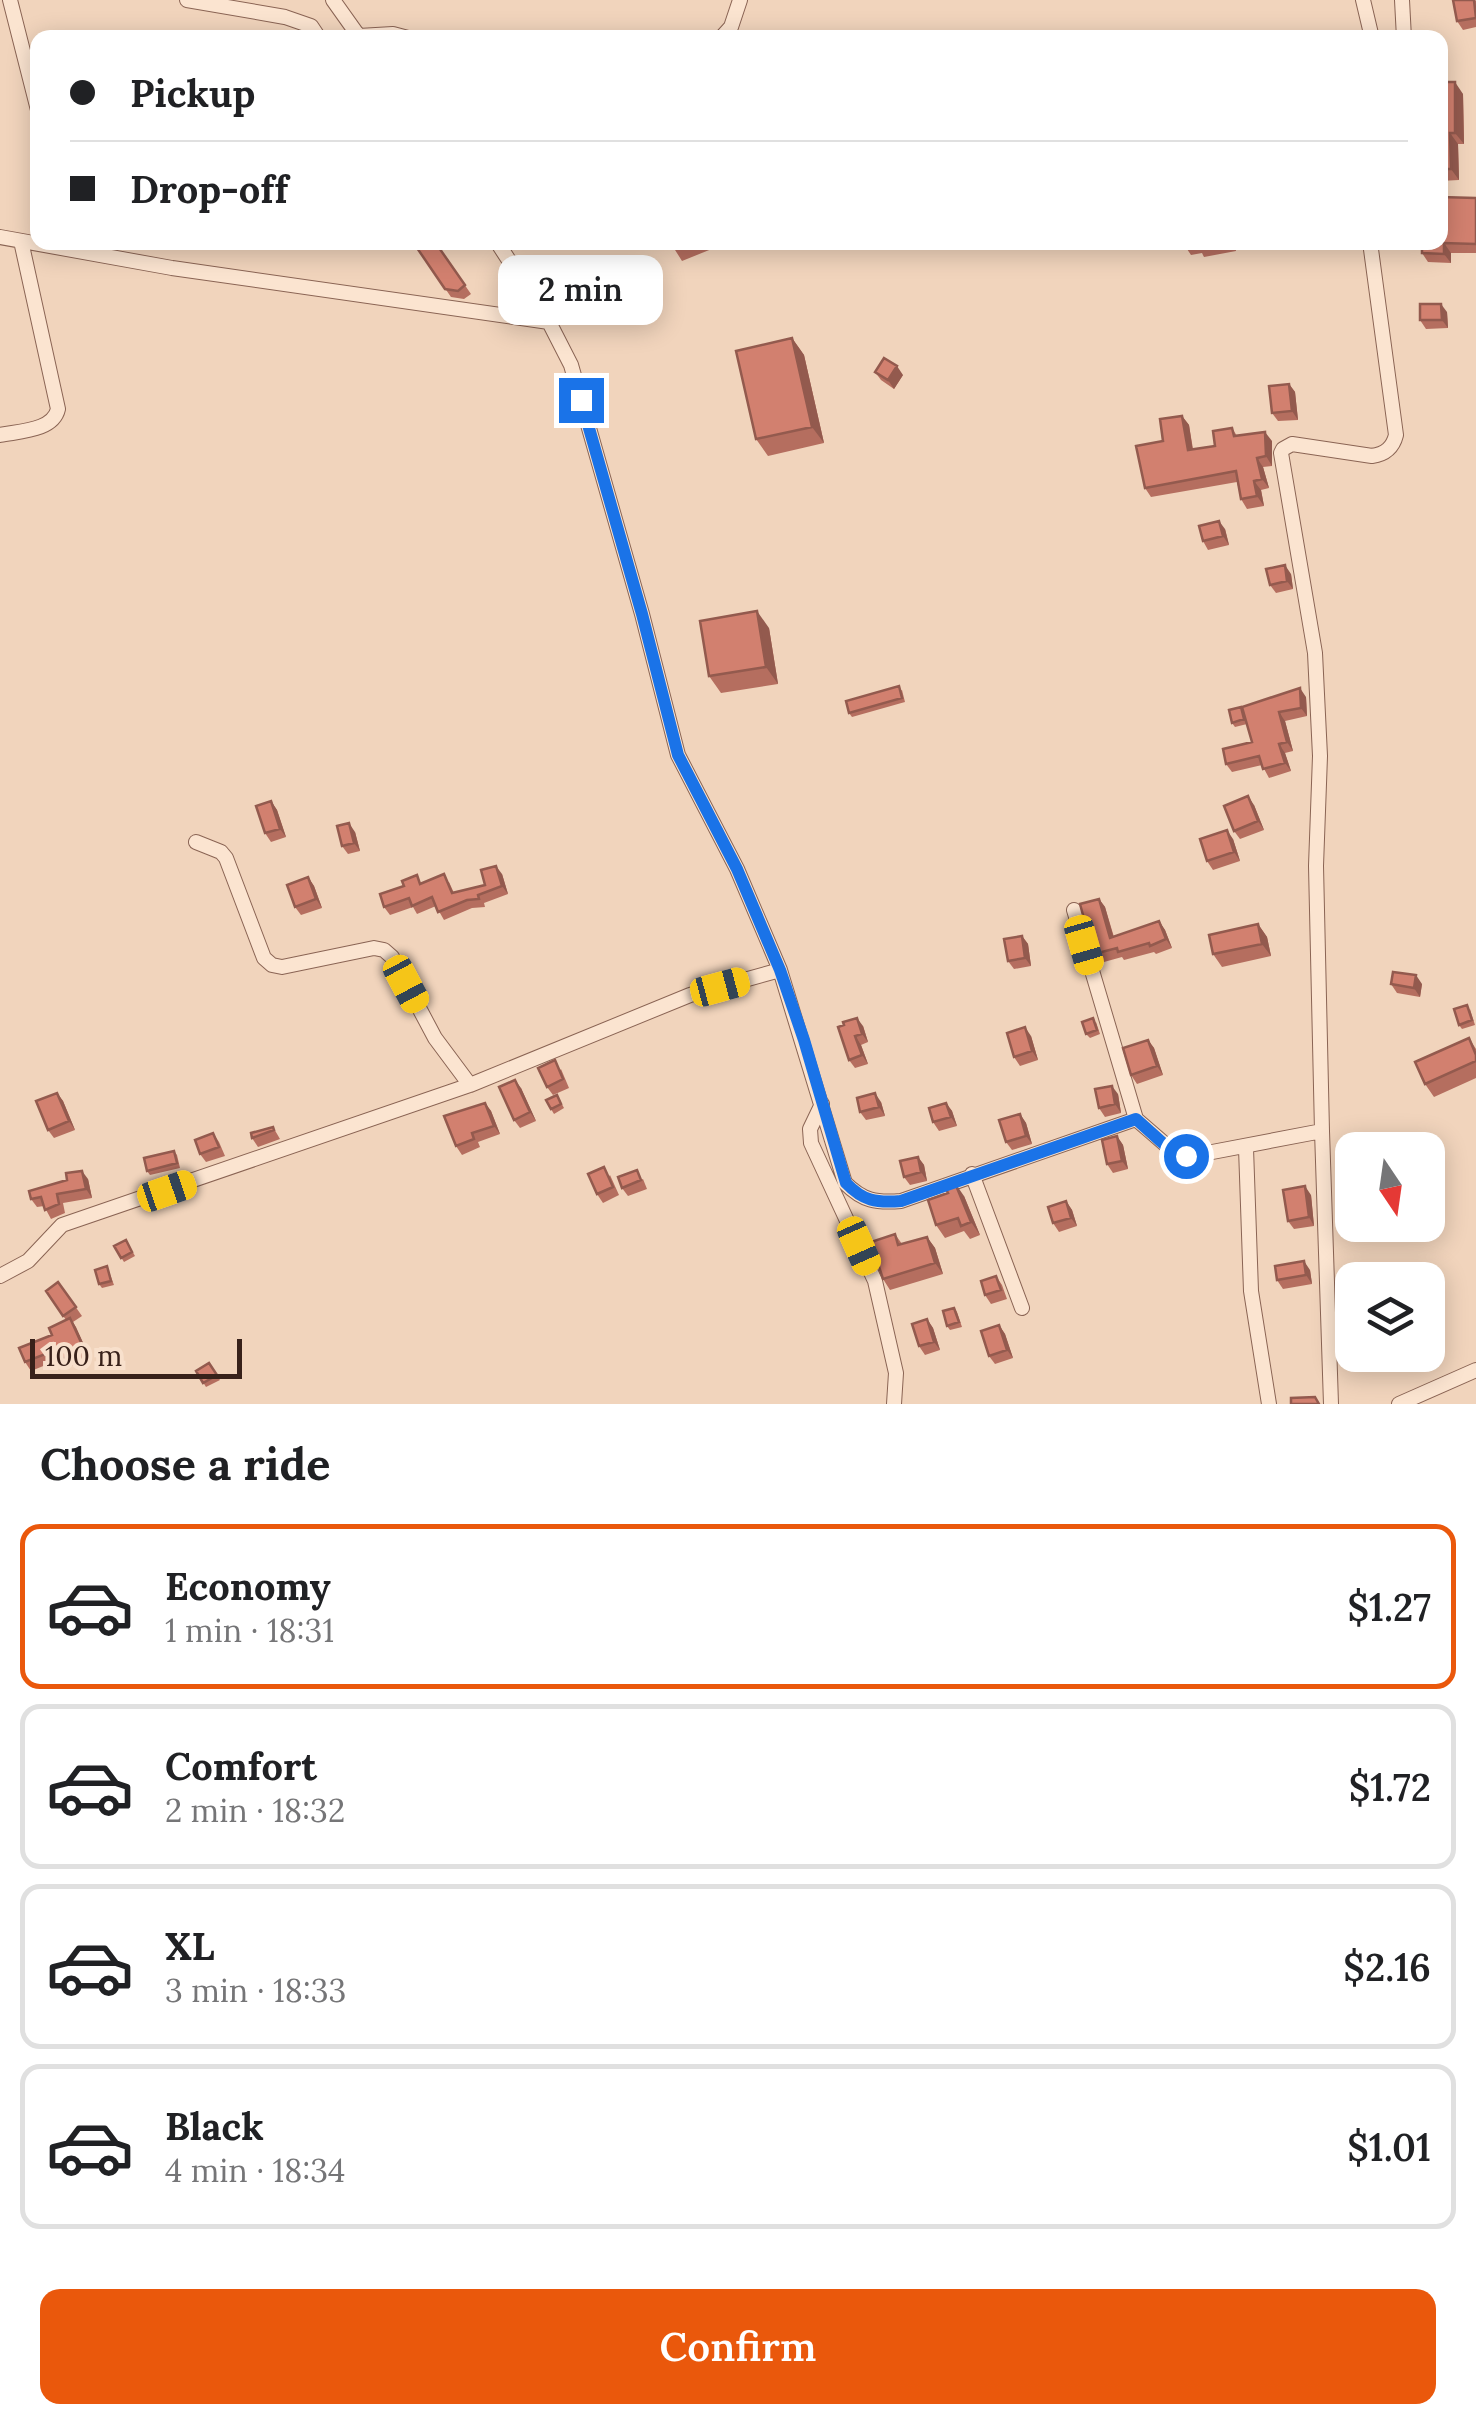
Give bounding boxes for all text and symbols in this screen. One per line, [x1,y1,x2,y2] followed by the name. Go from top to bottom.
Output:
[130,69,255,117] text: Pickup
[130,165,288,213] text: Drop-off
[498,255,664,325] callout: 2 min
[538,269,623,310] text: 2 min
[559,378,604,423] route end
[1061,912,1107,978] car
[379,950,433,1018] car
[687,965,753,1009] car
[1335,1132,1445,1242] north arrow
[1335,1132,1445,1372] map controls
[1164,1134,1209,1179] route start
[134,1167,200,1215] car
[833,1212,885,1280] car
[1335,1262,1445,1372] button: layers
[30,1334,242,1378] scale bar
[45,1338,122,1374] text: 100 m
[40,1435,330,1492] text: Choose a ride
[45,1562,135,1652] icon: car
[165,1562,331,1610] text: Economy
[1348,1583,1431,1631] text: $1.27
[165,1610,334,1651] text: 1 min · 18:31
[45,1742,135,1832] icon: car
[165,1742,317,1790] text: Comfort
[1349,1763,1431,1811] text: $1.72
[165,1790,345,1831] text: 2 min · 18:32
[45,1922,135,2012] icon: car
[165,1922,215,1970] text: XL
[1343,1943,1431,1991] text: $2.16
[165,1970,346,2011] text: 3 min · 18:33
[45,2102,135,2192] icon: car
[165,2102,264,2150] text: Black
[1347,2123,1431,2171] text: $1.01
[165,2150,345,2191] text: 4 min · 18:34
[40,2289,1436,2404] button: Confirm

